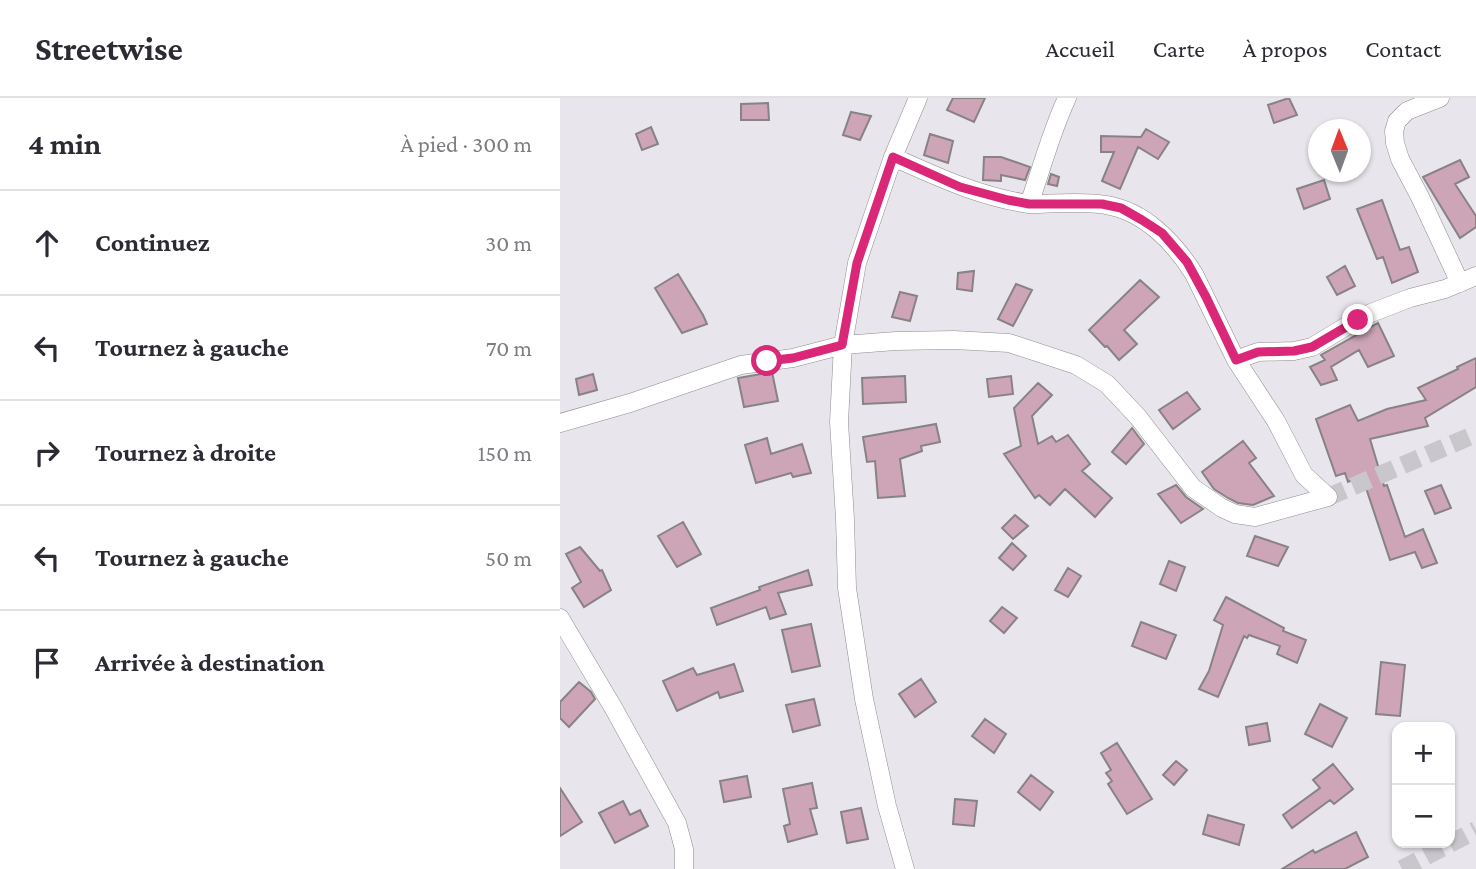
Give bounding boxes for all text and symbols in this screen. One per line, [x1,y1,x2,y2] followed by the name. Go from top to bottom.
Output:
[35,30,183,67] text: Streetwise
[1045,35,1115,62] text: Accueil
[1153,35,1205,62] text: Carte
[1243,35,1327,62] text: À propos
[1365,35,1441,62] text: Contact
[1308,119,1371,182] north arrow
[28,127,101,160] text: 4 min
[400,131,532,157] text: À pied · 300 m
[28,224,66,262] icon: ahead
[95,228,210,257] text: Continuez
[485,230,532,256] text: 30 m
[1342,304,1373,335] route end
[28,329,66,367] icon: left
[95,333,289,362] text: Tournez à gauche
[486,335,532,361] text: 70 m
[751,345,782,376] route start
[28,434,66,472] icon: right
[95,438,276,467] text: Tournez à droite
[478,440,532,466] text: 150 m
[28,539,66,577] icon: left
[95,543,289,572] text: Tournez à gauche
[485,545,532,571] text: 50 m
[28,644,66,682] icon: arrive
[95,648,325,677] text: Arrivée à destination
[1392,722,1455,848] map controls
[1392,722,1455,785] button: +
[1392,785,1455,848] button: −

